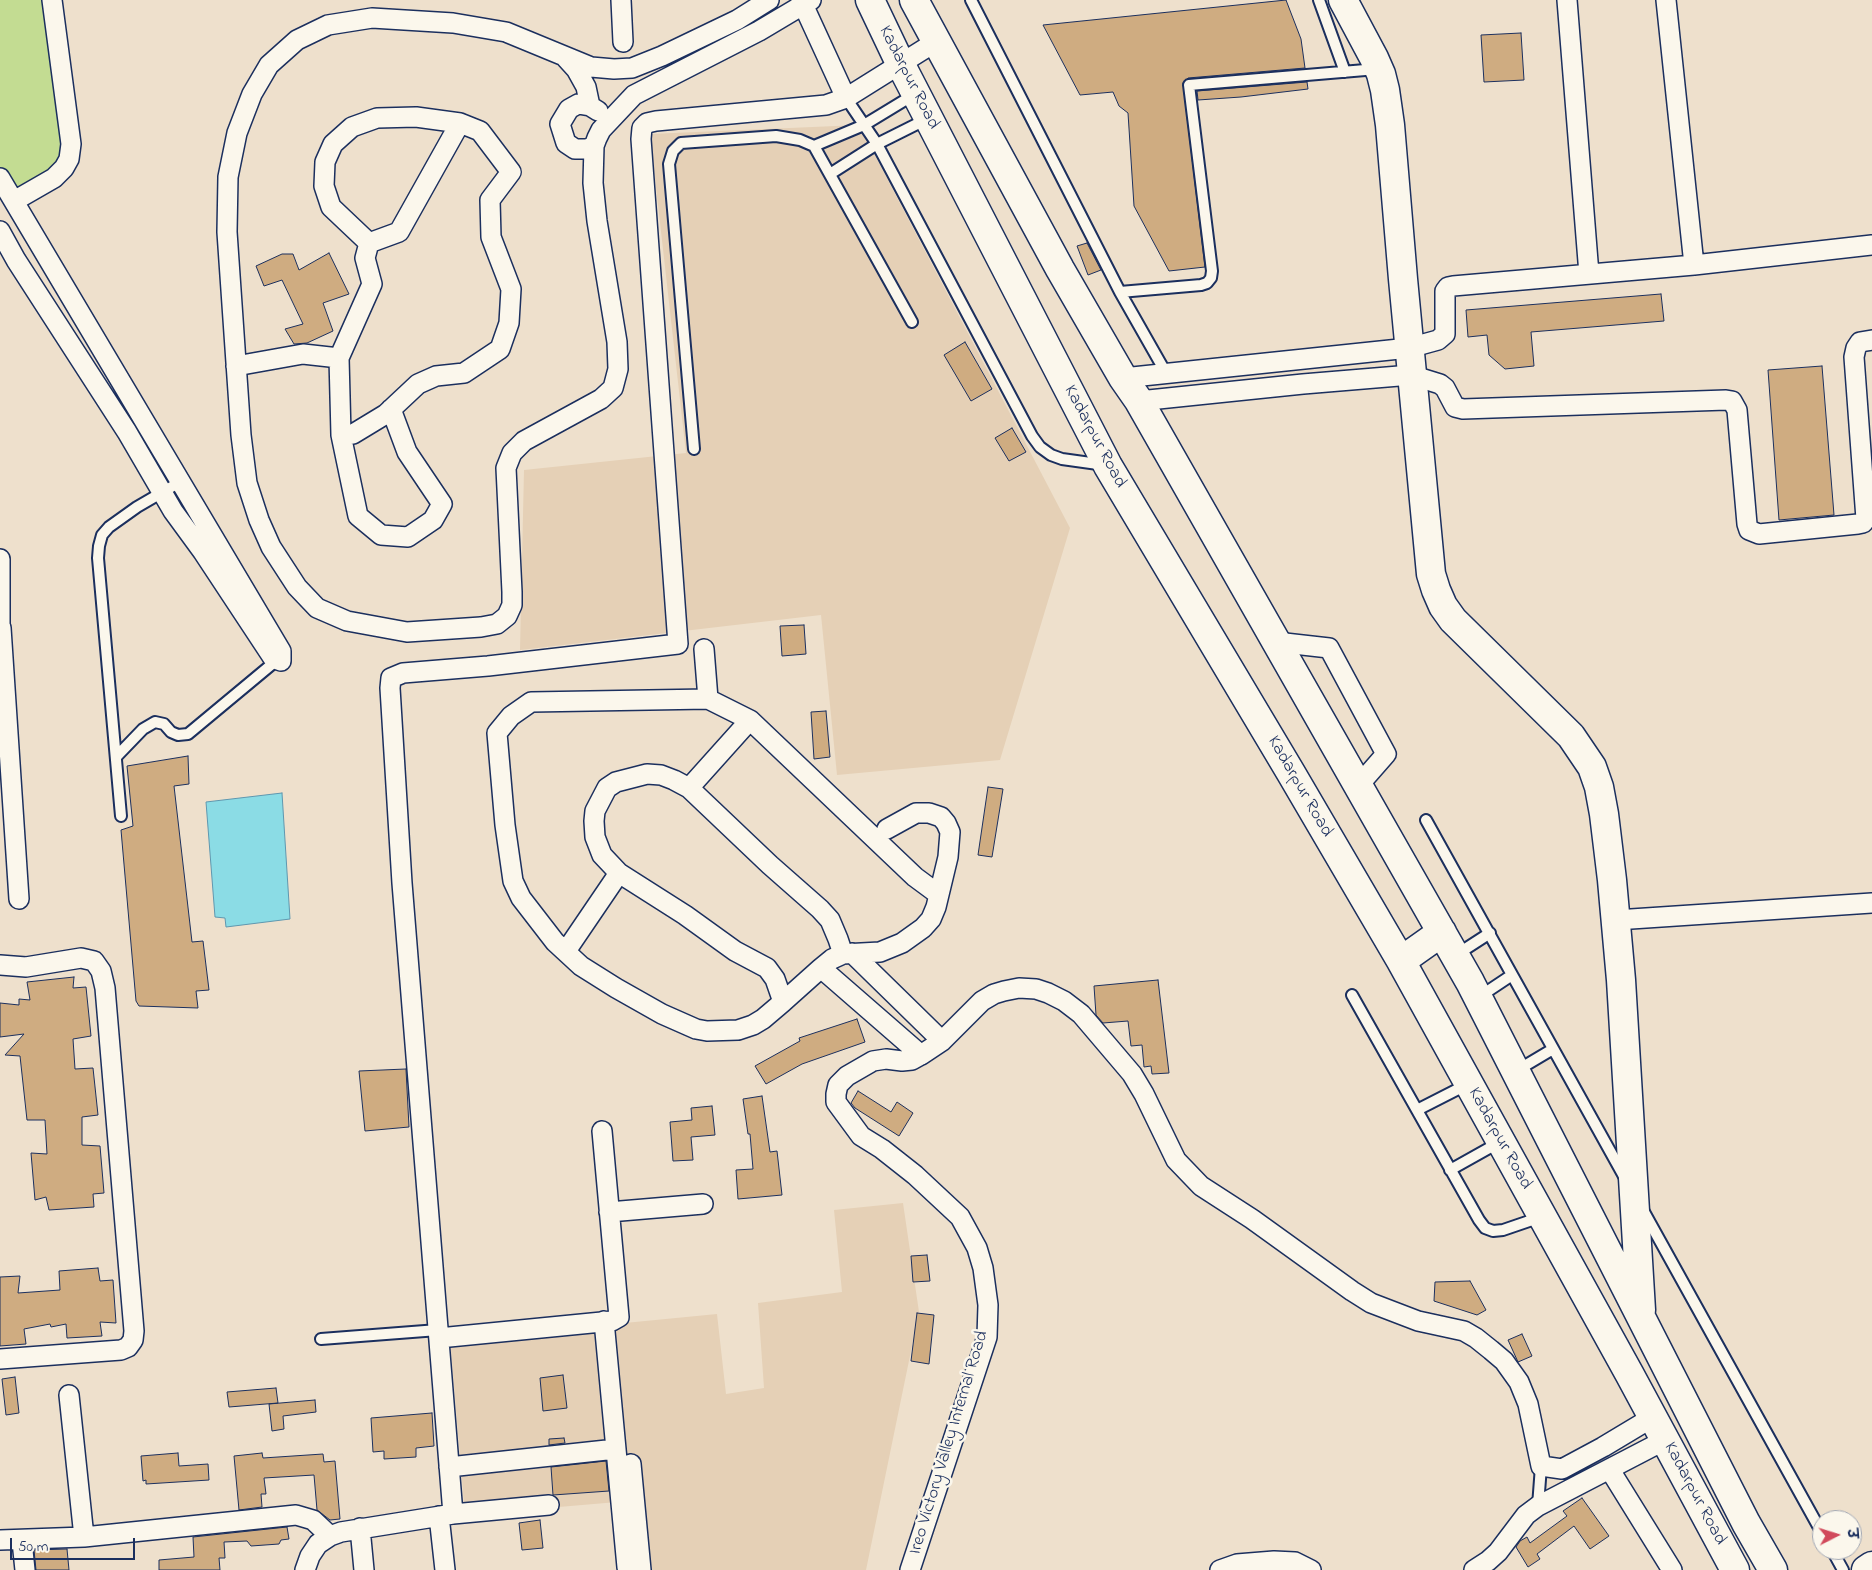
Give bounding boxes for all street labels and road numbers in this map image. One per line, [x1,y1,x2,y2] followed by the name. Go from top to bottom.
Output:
[873,23,943,133] street label: Kadarpur Road
[1058,382,1130,492] street label: Kadarpur Road
[1261,733,1337,841] street label: Kadarpur Road
[1462,1084,1536,1194] street label: Kadarpur Road
[906,1329,994,1557] street label: Ireo Victory Valley Internal Road
[1658,1439,1730,1549] street label: Kadarpur Road

